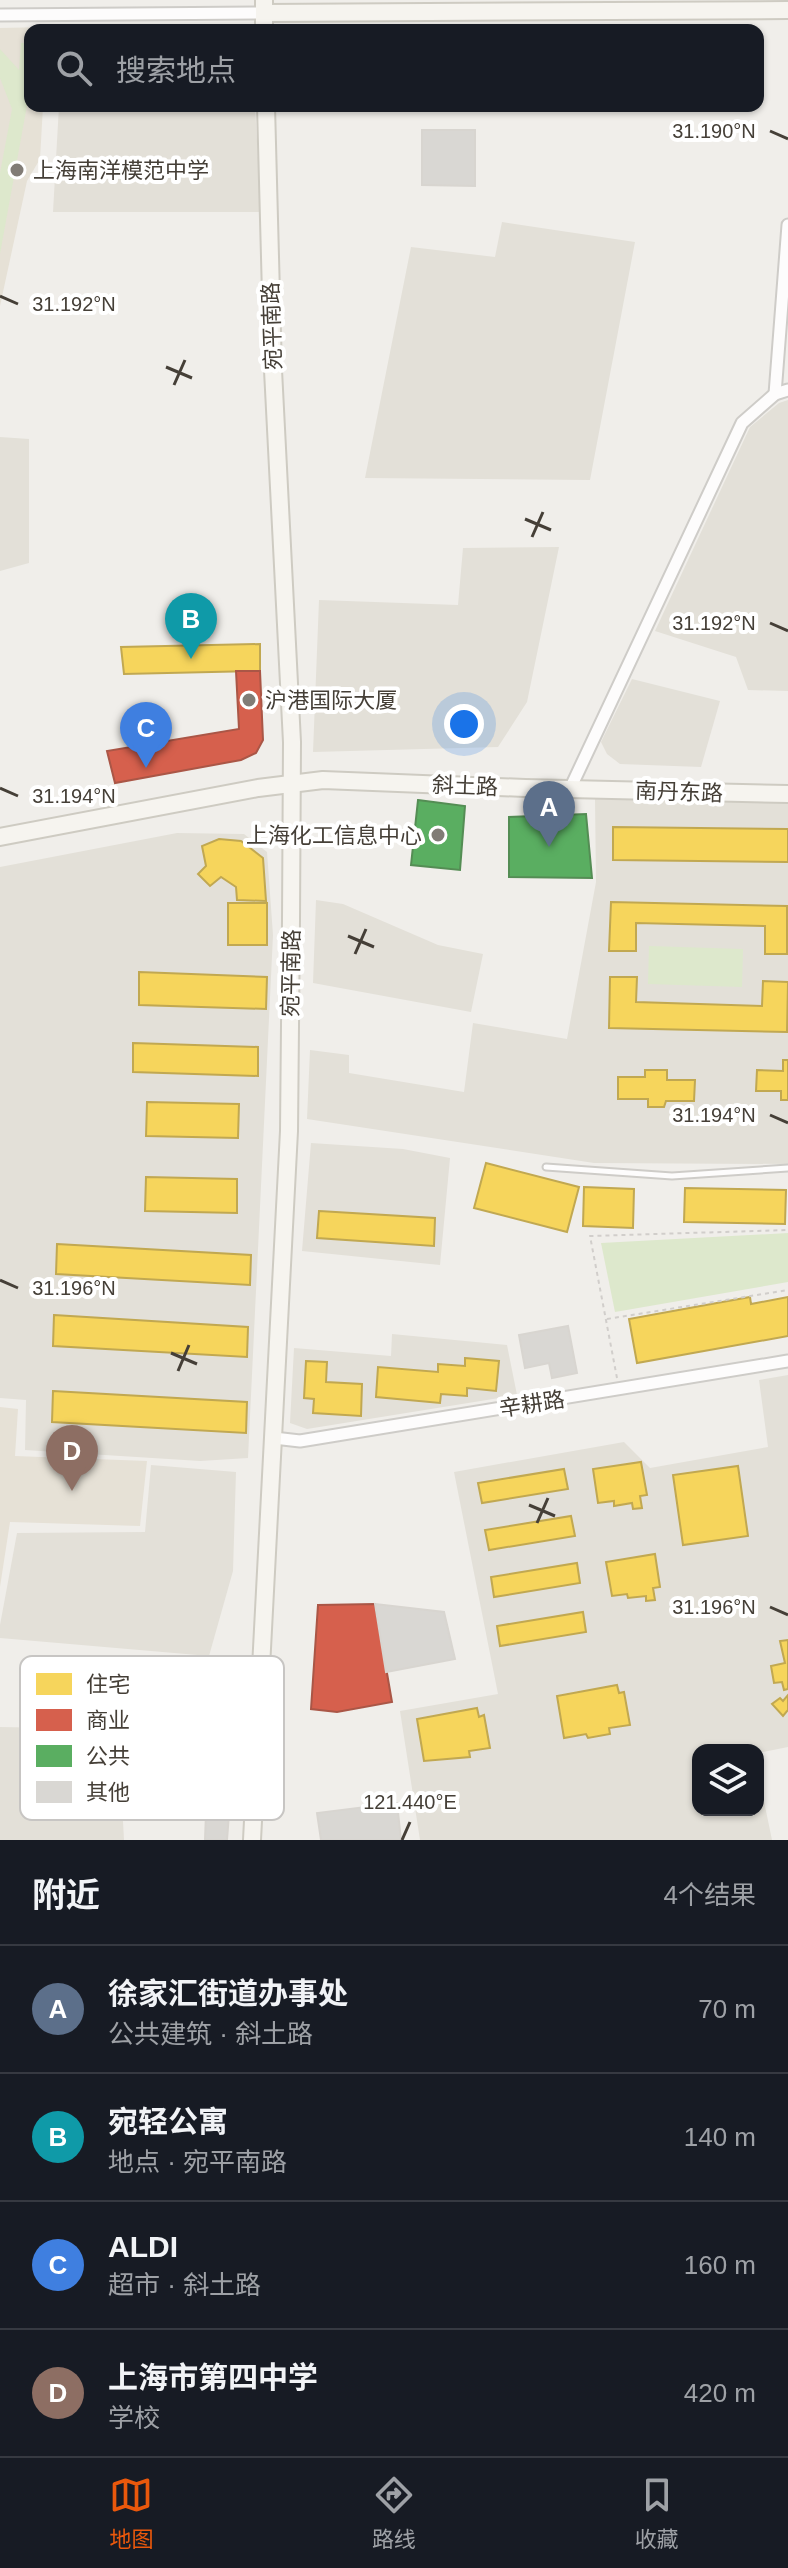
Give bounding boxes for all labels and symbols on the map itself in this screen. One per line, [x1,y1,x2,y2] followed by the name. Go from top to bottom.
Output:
[672,120,756,142] text: 31.190°N
[33,158,209,183] place label: 上海南洋模范中学
[8,161,26,179] marker: 上海南洋模范中学
[258,282,286,370] street label: 宛平南路
[32,293,116,315] text: 31.192°N
[165,593,217,659] pin: B
[672,612,756,634] text: 31.192°N
[265,688,397,713] place label: 沪港国际大厦
[240,691,258,709] marker: 沪港国际大厦
[120,702,172,768] pin: C
[444,704,484,744] your location
[432,772,498,800] street label: 斜土路
[635,778,723,806] street label: 南丹东路
[523,781,575,847] pin: A
[32,785,116,807] text: 31.194°N
[246,823,422,848] place label: 上海化工信息中心
[429,826,447,844] marker: 上海化工信息中心
[278,929,304,1017] street label: 宛平南路
[672,1104,756,1126] text: 31.194°N
[32,1277,116,1299] text: 31.196°N
[497,1386,567,1422] street label: 辛耕路
[46,1425,98,1491] pin: D
[672,1596,756,1618] text: 31.196°N
[20,1656,284,1820] legend
[86,1672,130,1697] text: 住宅
[86,1708,130,1733] text: 商业
[86,1744,130,1769] text: 公共
[86,1780,130,1805] text: 其他
[363,1791,457,1813] text: 121.440°E

